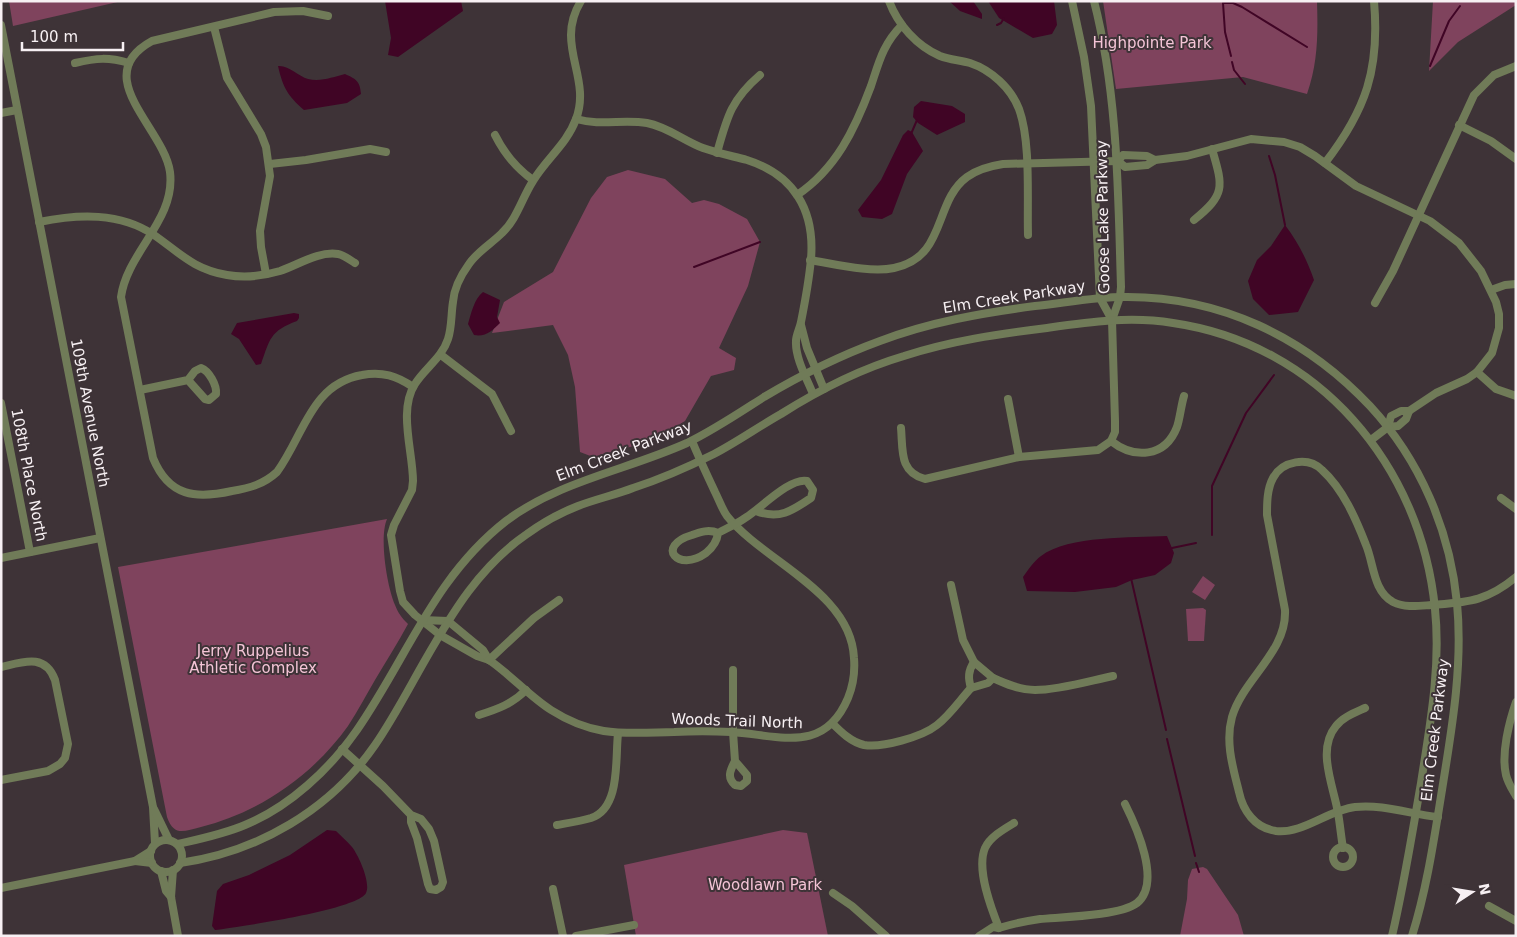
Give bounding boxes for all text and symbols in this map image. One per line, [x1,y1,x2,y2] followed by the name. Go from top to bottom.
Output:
[22,20,124,52] scale bar
[30,28,78,46] text: 100 m
[1092,34,1212,52] park label: Highpointe Park
[1093,140,1113,294] street label: Goose Lake Parkway
[941,277,1087,317] street label: Elm Creek Parkway
[67,337,113,489] street label: 109th Avenue North
[7,407,51,543] street label: 108th Place North
[554,417,695,485] street label: Elm Creek Parkway
[189,642,317,677] park label: Jerry Ruppelius Athletic Complex
[1417,657,1453,803] street label: Elm Creek Parkway
[671,710,803,732] street label: Woods Trail North
[1447,867,1497,917] north arrow
[708,876,822,894] park label: Woodlawn Park
[1476,882,1494,897] text: N

